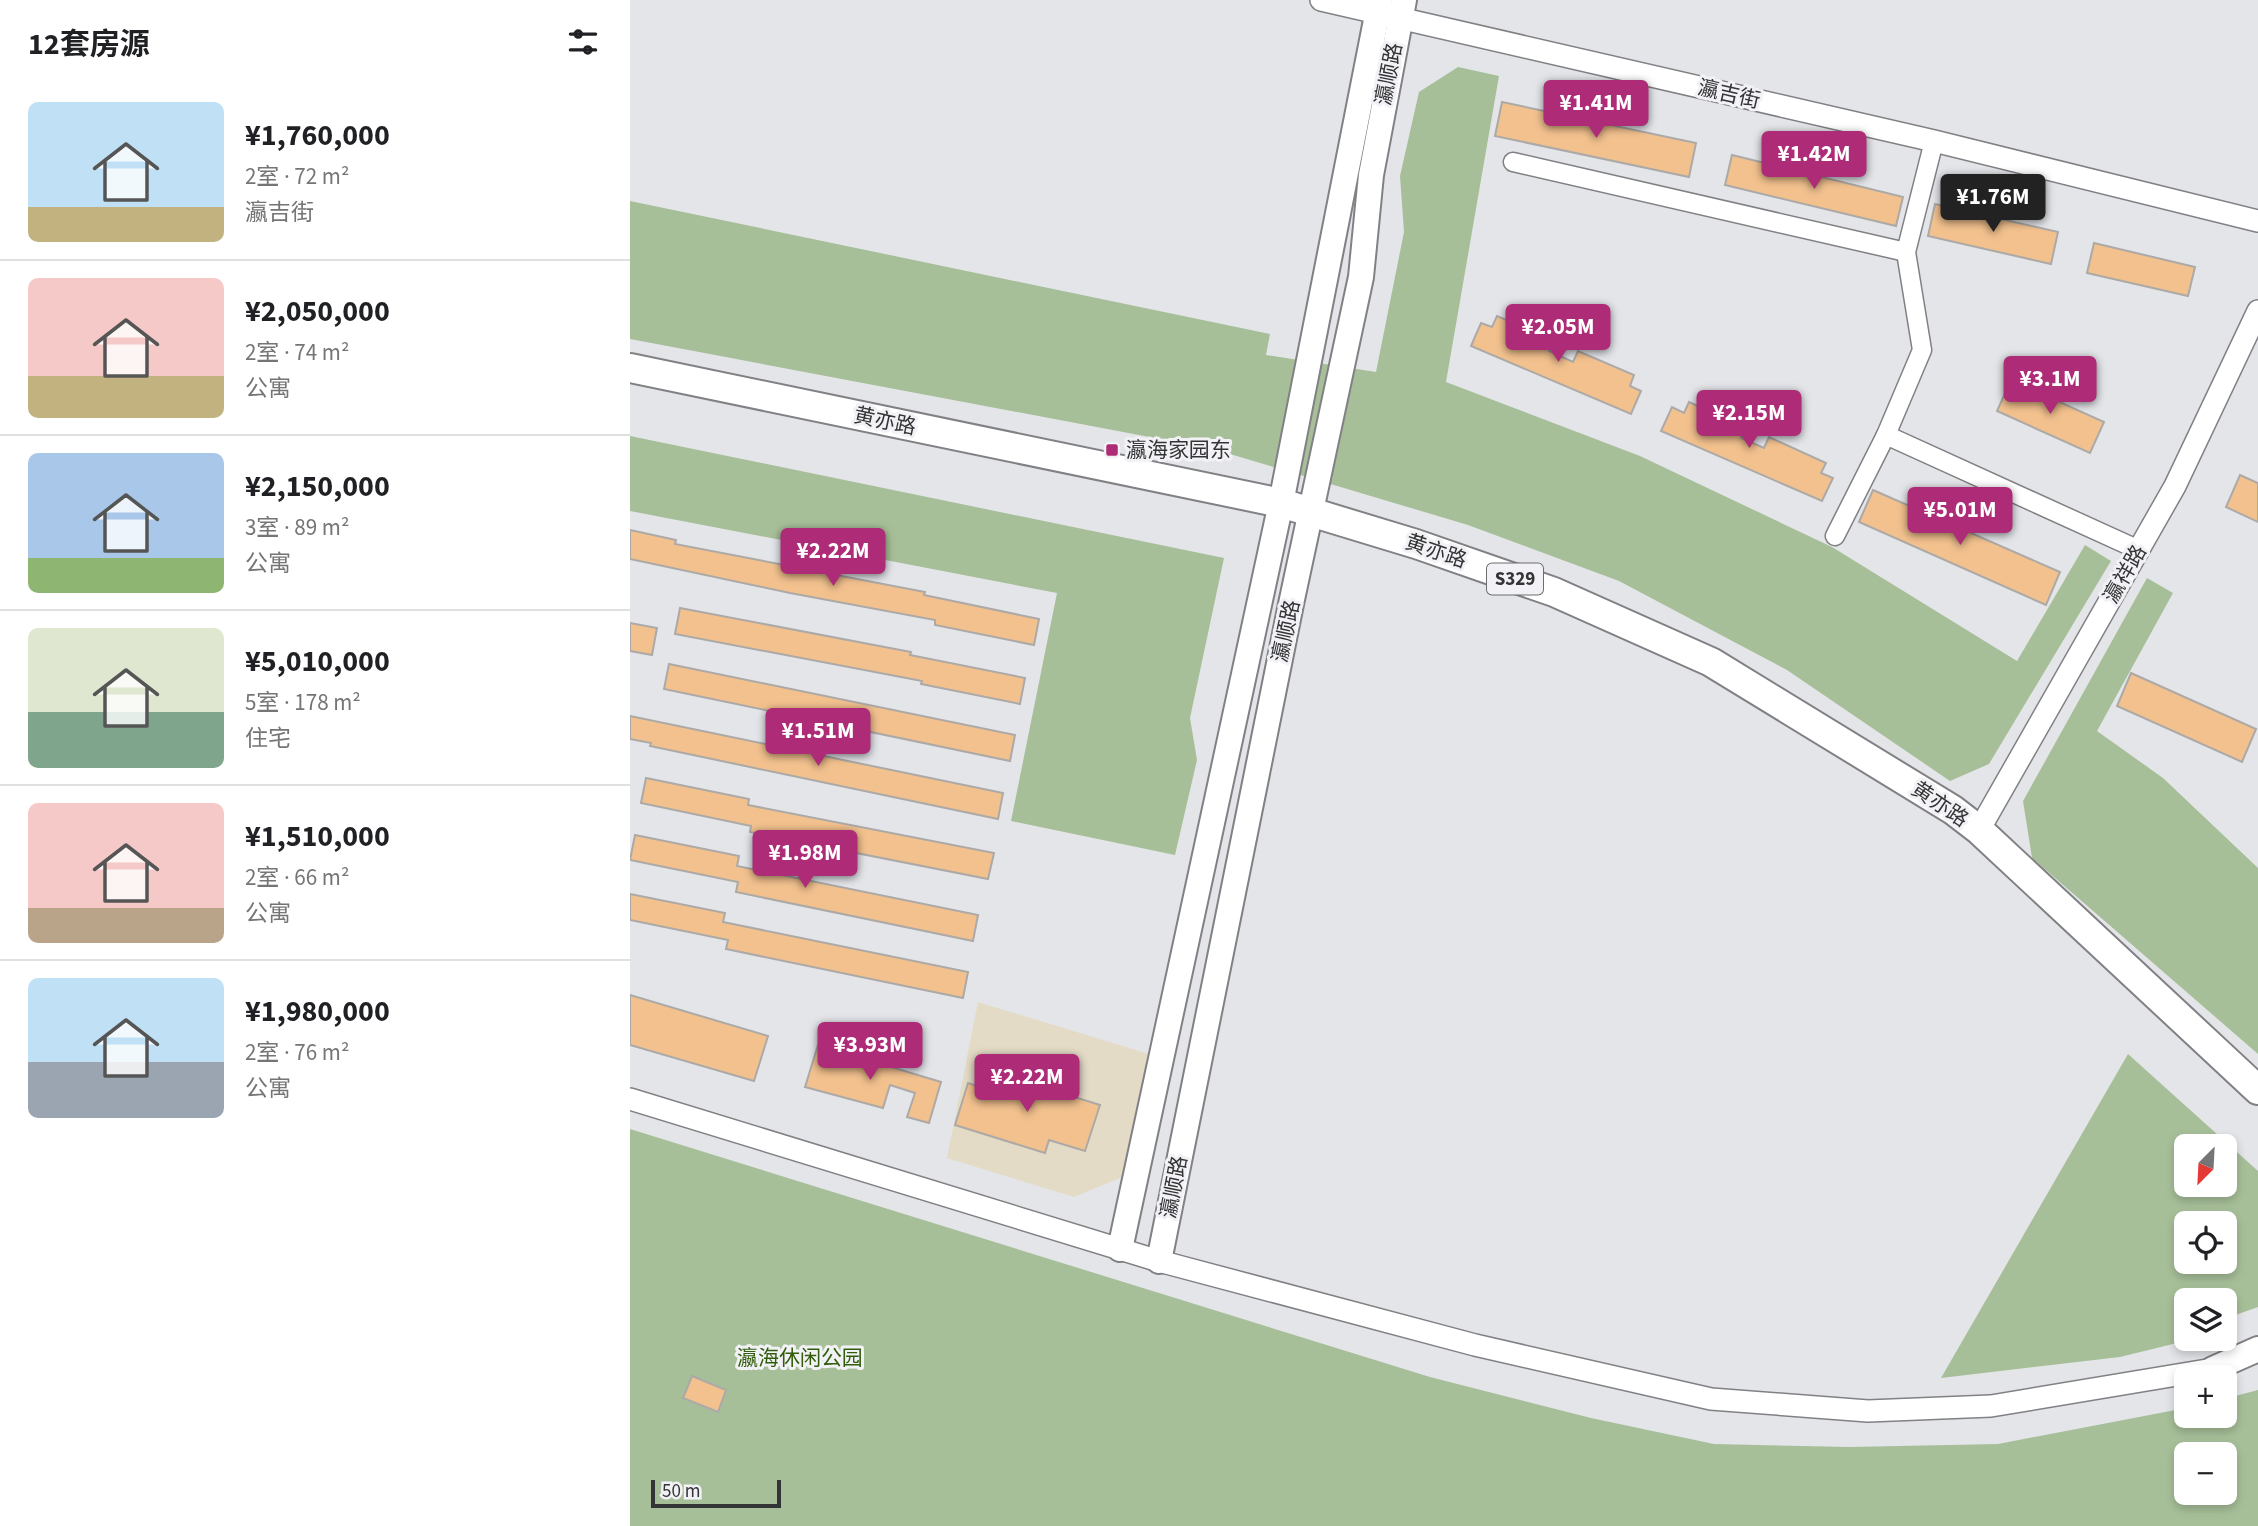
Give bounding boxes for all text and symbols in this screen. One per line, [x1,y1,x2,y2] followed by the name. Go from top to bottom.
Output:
[28,23,150,66] text: 12套房源
[564,23,602,61] icon: filters
[1368,40,1410,108] street label: 瀛顺路
[1695,72,1763,116] street label: 瀛吉街
[1539,80,1653,140] pin: ¥1.41M
[1559,86,1633,119] text: ¥1.41M
[245,114,390,157] text: ¥1,760,000
[84,130,168,214] icon: home
[1757,132,1871,191] pin: ¥1.42M
[1777,137,1851,170] text: ¥1.42M
[245,160,349,193] text: 2室 · 72 m²
[1936,174,2050,234] pin: ¥1.76M
[1956,180,2030,213] text: ¥1.76M
[245,196,314,229] text: 瀛吉街
[245,290,390,333] text: ¥2,050,000
[1501,304,1615,364] pin: ¥2.05M
[84,306,168,390] icon: home
[1521,310,1595,343] text: ¥2.05M
[245,336,349,369] text: 2室 · 74 m²
[2001,356,2099,416] pin: ¥3.1M
[2020,362,2080,395] text: ¥3.1M
[245,372,291,405] text: 公寓
[1692,391,1806,450] pin: ¥2.15M
[1712,396,1786,429] text: ¥2.15M
[851,400,919,442] street label: 黄亦路
[1126,435,1231,465] place label: 瀛海家园东
[1104,442,1120,458] marker: 瀛海家园东
[245,465,390,508] text: ¥2,150,000
[84,481,168,565] icon: home
[1903,488,2017,547] pin: ¥5.01M
[1923,493,1997,526] text: ¥5.01M
[245,511,349,544] text: 3室 · 89 m²
[1401,527,1471,575] street label: 黄亦路
[776,528,890,588] pin: ¥2.22M
[796,534,870,567] text: ¥2.22M
[2096,539,2154,609] street label: 瀛祥路
[245,547,291,580] text: 公寓
[1487,564,1543,594] road number: S329
[1265,597,1307,665] street label: 瀛顺路
[245,640,390,683] text: ¥5,010,000
[84,656,168,740] icon: home
[245,686,361,719] text: 5室 · 178 m²
[761,708,875,768] pin: ¥1.51M
[781,714,855,747] text: ¥1.51M
[245,722,291,755] text: 住宅
[1905,774,1975,834] street label: 黄亦路
[245,815,390,858] text: ¥1,510,000
[748,830,862,890] pin: ¥1.98M
[84,831,168,915] icon: home
[768,836,842,869] text: ¥1.98M
[245,861,349,894] text: 2室 · 66 m²
[245,897,291,930] text: 公寓
[245,990,390,1033] text: ¥1,980,000
[84,1006,168,1090] icon: home
[813,1023,927,1082] pin: ¥3.93M
[833,1028,907,1061] text: ¥3.93M
[245,1036,349,1069] text: 2室 · 76 m²
[970,1054,1084,1114] pin: ¥2.22M
[990,1060,1064,1093] text: ¥2.22M
[245,1072,291,1105] text: 公寓
[2174,1134,2236,1197] north arrow
[2174,1134,2237,1505] map controls
[1153,1153,1195,1221] street label: 瀛顺路
[2174,1211,2237,1274] button: locate
[2174,1288,2237,1351] button: layers
[737,1343,863,1373] park label: 瀛海休闲公园
[2174,1365,2237,1428] button: +
[2174,1442,2237,1505] button: −
[651,1477,780,1509] scale bar
[662,1478,700,1505] text: 50 m

